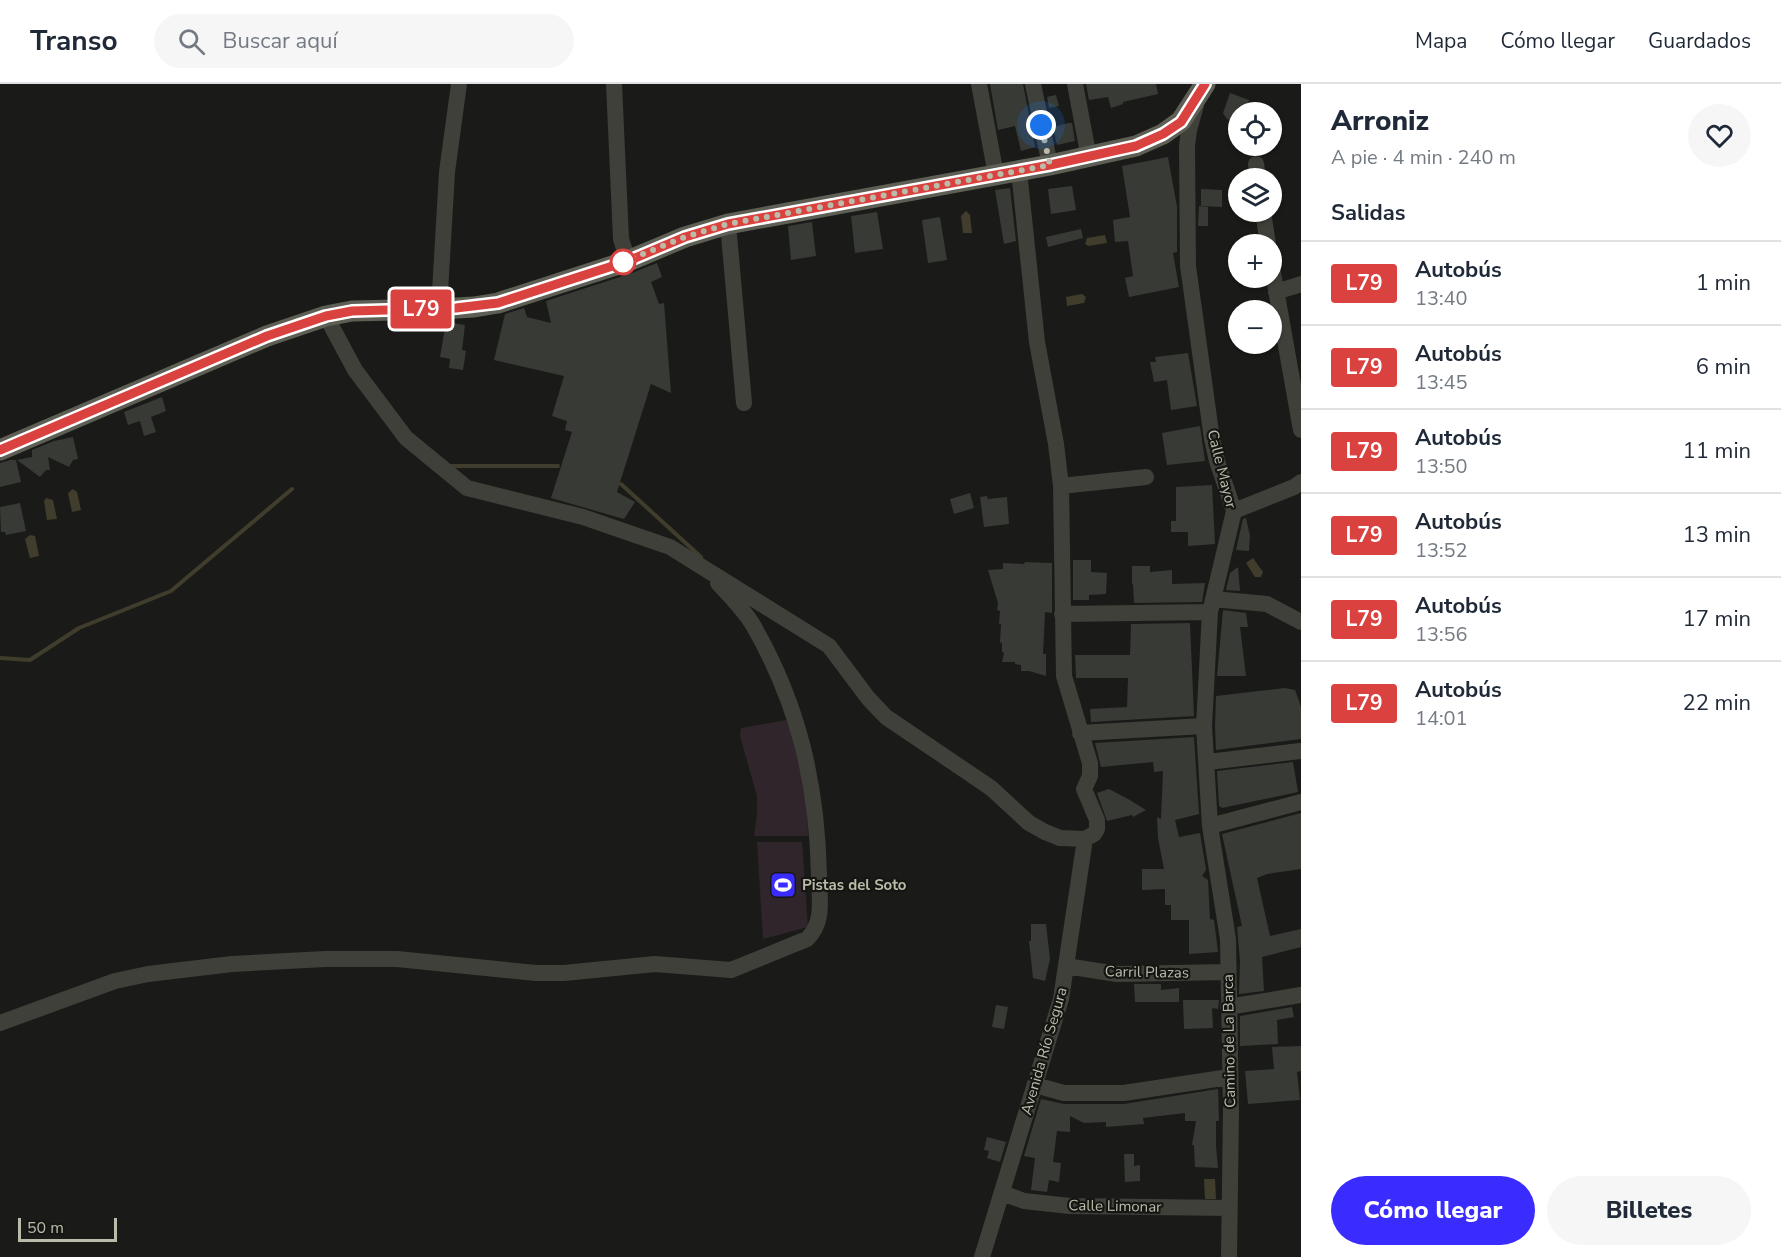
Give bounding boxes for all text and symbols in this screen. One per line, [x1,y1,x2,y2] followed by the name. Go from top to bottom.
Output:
[154,14,574,68] search box
[30,22,118,60] text: Transo
[175,25,208,58] icon: search
[223,26,338,56] text: Buscar aquí
[1415,27,1467,55] text: Mapa
[1500,27,1615,55] text: Cómo llegar
[1648,27,1751,55] text: Guardados
[1228,102,1282,354] map controls
[1228,102,1282,156] button: locate
[1331,102,1429,140] text: Arroniz
[1688,104,1751,167] button: heart
[1026,110,1056,140] your location
[1331,144,1516,171] text: A pie · 4 min · 240 m
[1228,168,1282,222] button: layers
[1331,198,1406,228] text: Salidas
[1228,234,1282,288] button: +
[610,249,636,275] unlabelled marker
[1415,255,1502,285] text: Autobús
[1696,268,1751,298] text: 1 min
[1345,269,1383,297] text: L79
[1415,285,1468,312] text: 13:40
[386,290,456,328] line badge: L79
[402,295,440,323] text: L79
[1228,300,1282,354] button: −
[1415,339,1502,369] text: Autobús
[1696,352,1751,382] text: 6 min
[1345,353,1383,381] text: L79
[1415,369,1468,396] text: 13:45
[1415,423,1502,453] text: Autobús
[1203,428,1242,511] street label: Calle Mayor
[1683,436,1751,466] text: 11 min
[1345,437,1383,465] text: L79
[1415,453,1468,480] text: 13:50
[1415,507,1502,537] text: Autobús
[1683,520,1751,550] text: 13 min
[1345,521,1383,549] text: L79
[1415,537,1468,564] text: 13:52
[1415,591,1502,621] text: Autobús
[1683,604,1751,634] text: 17 min
[1345,605,1383,633] text: L79
[1415,621,1468,648] text: 13:56
[1415,675,1502,705] text: Autobús
[1683,688,1751,718] text: 22 min
[1345,689,1383,717] text: L79
[1415,705,1468,732] text: 14:01
[768,870,798,900] sports icon: Pistas del Soto
[802,875,907,895] place label: Pistas del Soto
[1105,961,1189,983] street label: Carril Plazas
[1218,974,1240,1108] street label: Camino de La Barca
[1016,985,1072,1117] street label: Avenida Río Segura
[1331,1176,1535,1245] button: Cómo llegar
[1547,1176,1751,1245] button: Billetes
[1068,1195,1162,1217] street label: Calle Limonar
[18,1215,117,1242] scale bar
[27,1217,64,1239] text: 50 m

